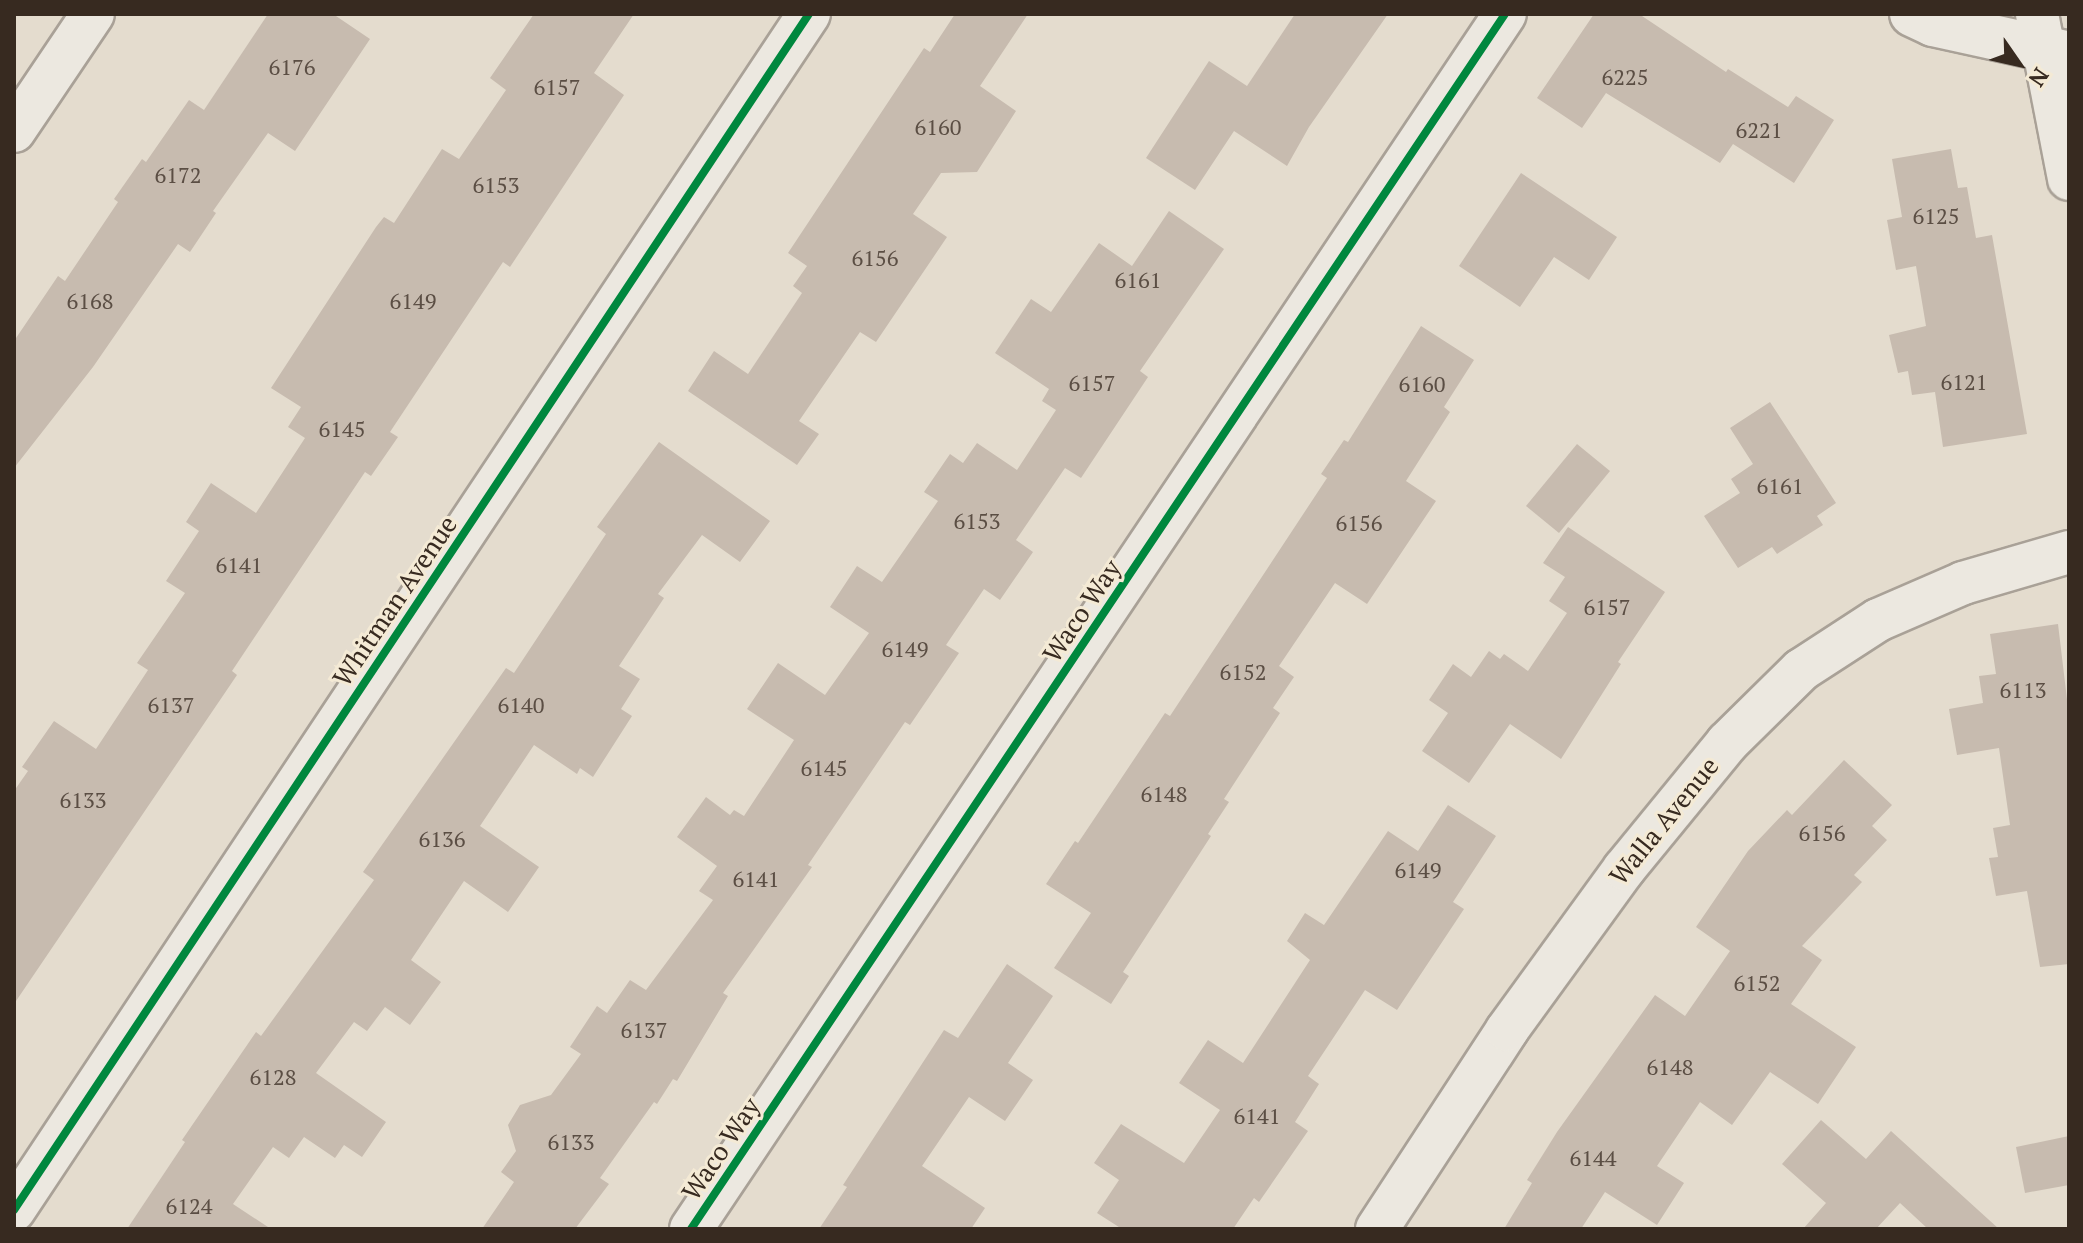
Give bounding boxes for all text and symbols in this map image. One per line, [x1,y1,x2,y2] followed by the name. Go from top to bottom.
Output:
[1979,24,2059,104] north arrow
[269,54,315,80] house number: 6176
[2023,63,2056,93] text: N
[1602,64,1648,90] house number: 6225
[534,74,580,100] house number: 6157
[915,114,961,140] house number: 6160
[1736,117,1782,143] house number: 6221
[155,162,201,188] house number: 6172
[473,172,519,198] house number: 6153
[1913,203,1959,229] house number: 6125
[852,245,898,271] house number: 6156
[1115,267,1161,293] house number: 6161
[67,288,113,314] house number: 6168
[390,288,436,314] house number: 6149
[1941,369,1987,395] house number: 6121
[1069,370,1115,396] house number: 6157
[1399,371,1445,397] house number: 6160
[319,416,365,442] house number: 6145
[1757,473,1803,499] house number: 6161
[954,508,1000,534] house number: 6153
[326,510,464,692] street label: Whitman Avenue
[1336,510,1382,536] house number: 6156
[216,552,262,578] house number: 6141
[1036,554,1128,668] street label: Waco Way
[1584,594,1630,620] house number: 6157
[882,636,928,662] house number: 6149
[1220,659,1266,685] house number: 6152
[2000,677,2046,703] house number: 6113
[148,692,194,718] house number: 6137
[498,692,544,718] house number: 6140
[1603,751,1725,891] street label: Walla Avenue
[801,755,847,781] house number: 6145
[1141,781,1187,807] house number: 6148
[60,787,106,813] house number: 6133
[1799,820,1845,846] house number: 6156
[419,826,465,852] house number: 6136
[1395,857,1441,883] house number: 6149
[733,866,779,892] house number: 6141
[1734,970,1780,996] house number: 6152
[621,1017,667,1043] house number: 6137
[1647,1054,1693,1080] house number: 6148
[250,1064,296,1090] house number: 6128
[675,1092,767,1206] street label: Waco Way
[1234,1103,1280,1129] house number: 6141
[548,1129,594,1155] house number: 6133
[1570,1145,1616,1171] house number: 6144
[166,1193,212,1219] house number: 6124

